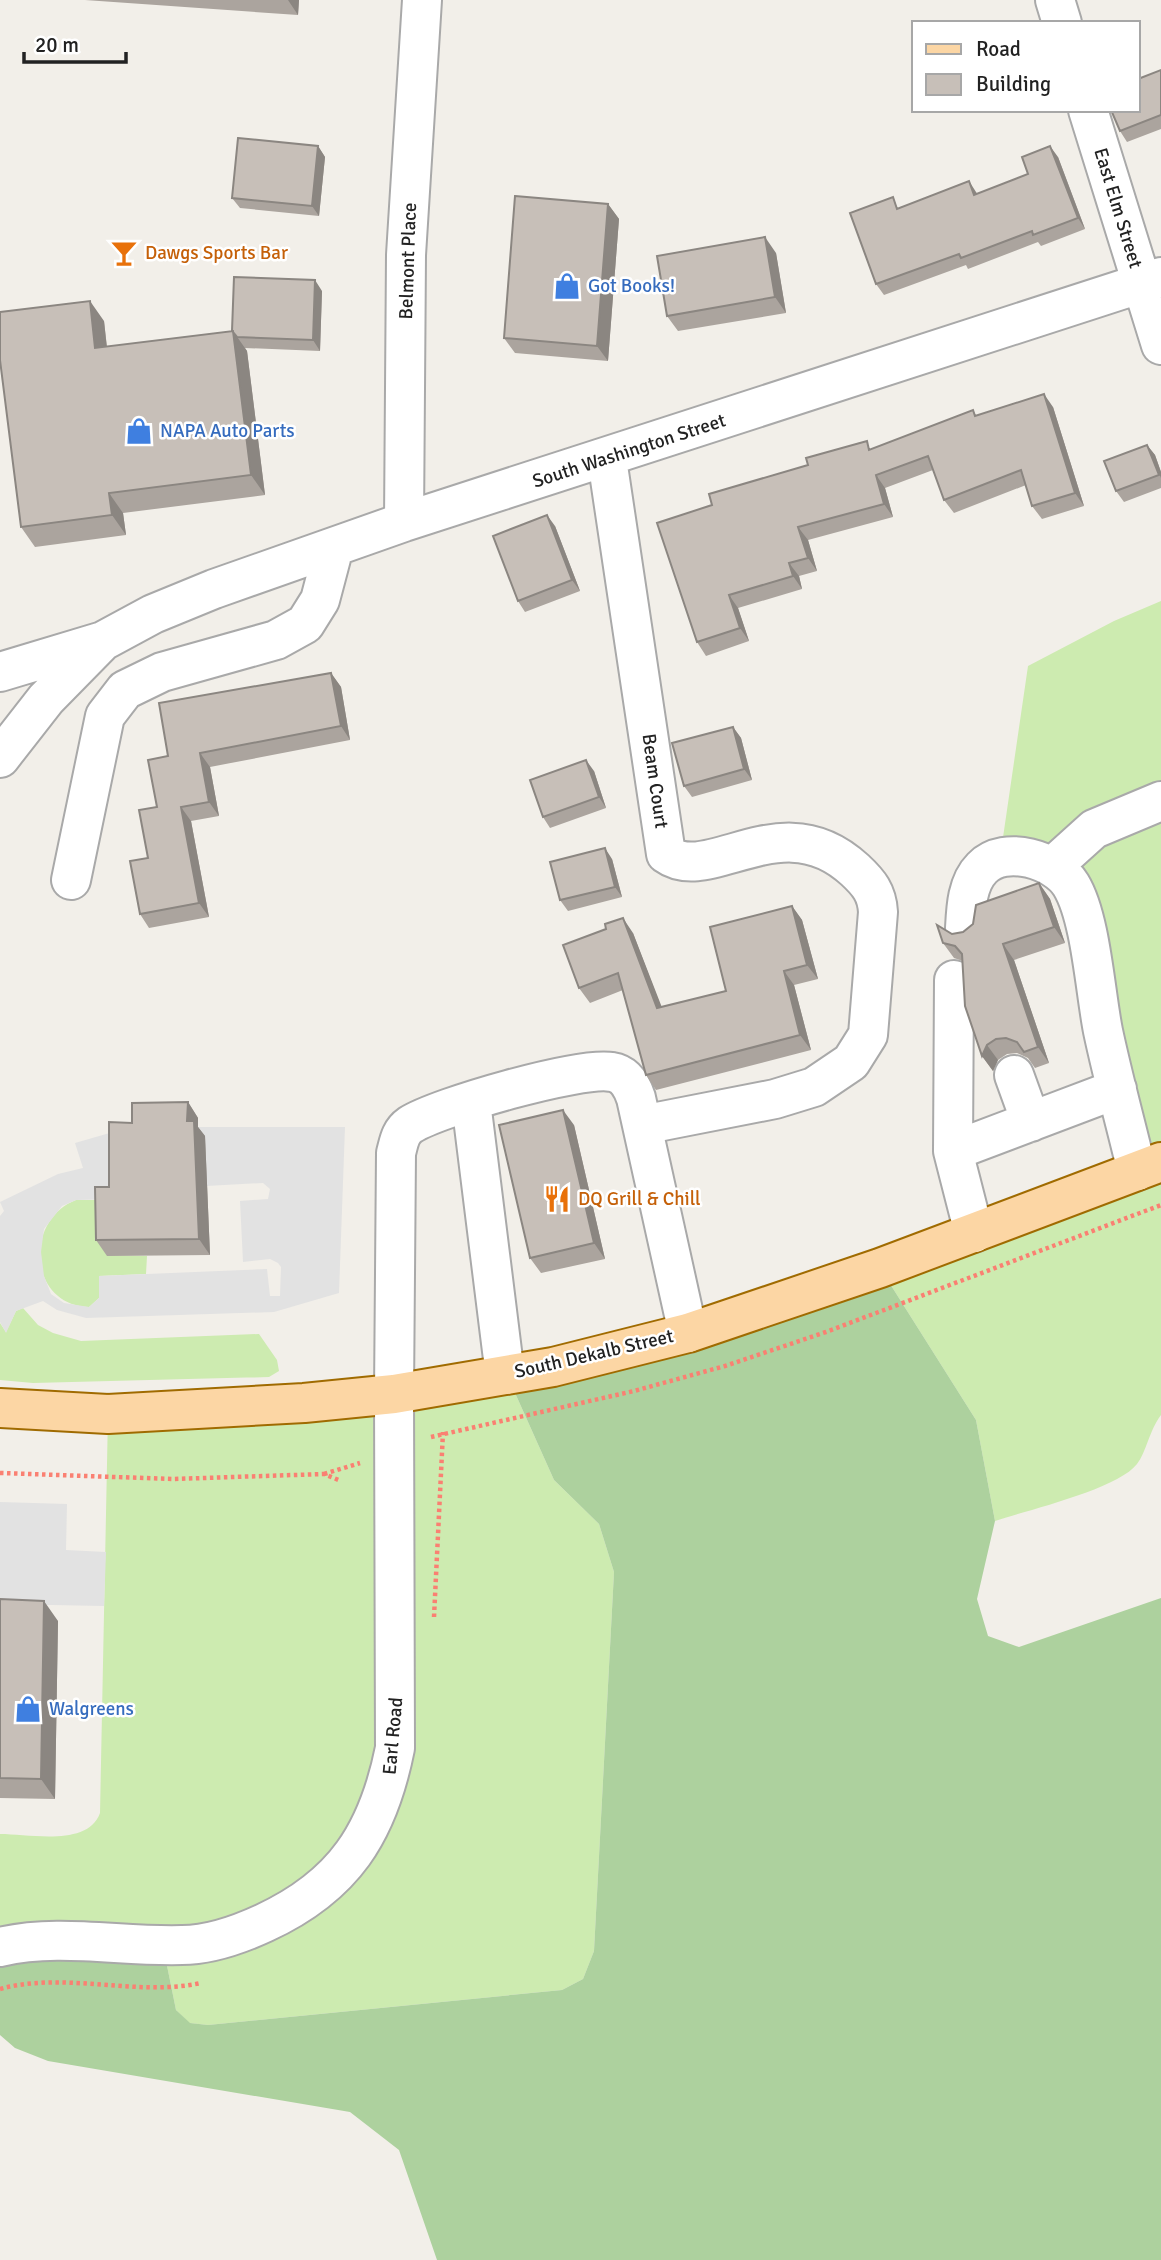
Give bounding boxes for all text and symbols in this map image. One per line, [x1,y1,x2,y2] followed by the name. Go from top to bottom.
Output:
[24,21,126,65] scale bar
[912,21,1140,112] legend
[35,32,79,58] text: 20 m
[976,36,1021,62] text: Road
[976,71,1051,97] text: Building
[1088,145,1148,271] street label: East Elm Street
[394,202,422,320] street label: Belmont Place
[109,238,139,268] bar icon: Dawgs Sports Bar
[145,241,288,265] place label: Dawgs Sports Bar
[552,271,582,301] shop icon: Got Books!
[588,274,675,298] place label: Got Books!
[529,408,729,494] street label: South Washington Street
[124,416,154,446] shop icon: NAPA Auto Parts
[160,419,295,443] place label: NAPA Auto Parts
[636,732,674,830] street label: Beam Court
[542,1184,572,1214] restaurant icon: DQ Grill & Chill
[578,1187,701,1211] place label: DQ Grill & Chill
[512,1324,676,1384] street label: South Dekalb Street
[13,1694,43,1724] shop icon: Walgreens
[378,1696,408,1776] street label: Earl Road
[49,1697,134,1721] place label: Walgreens

